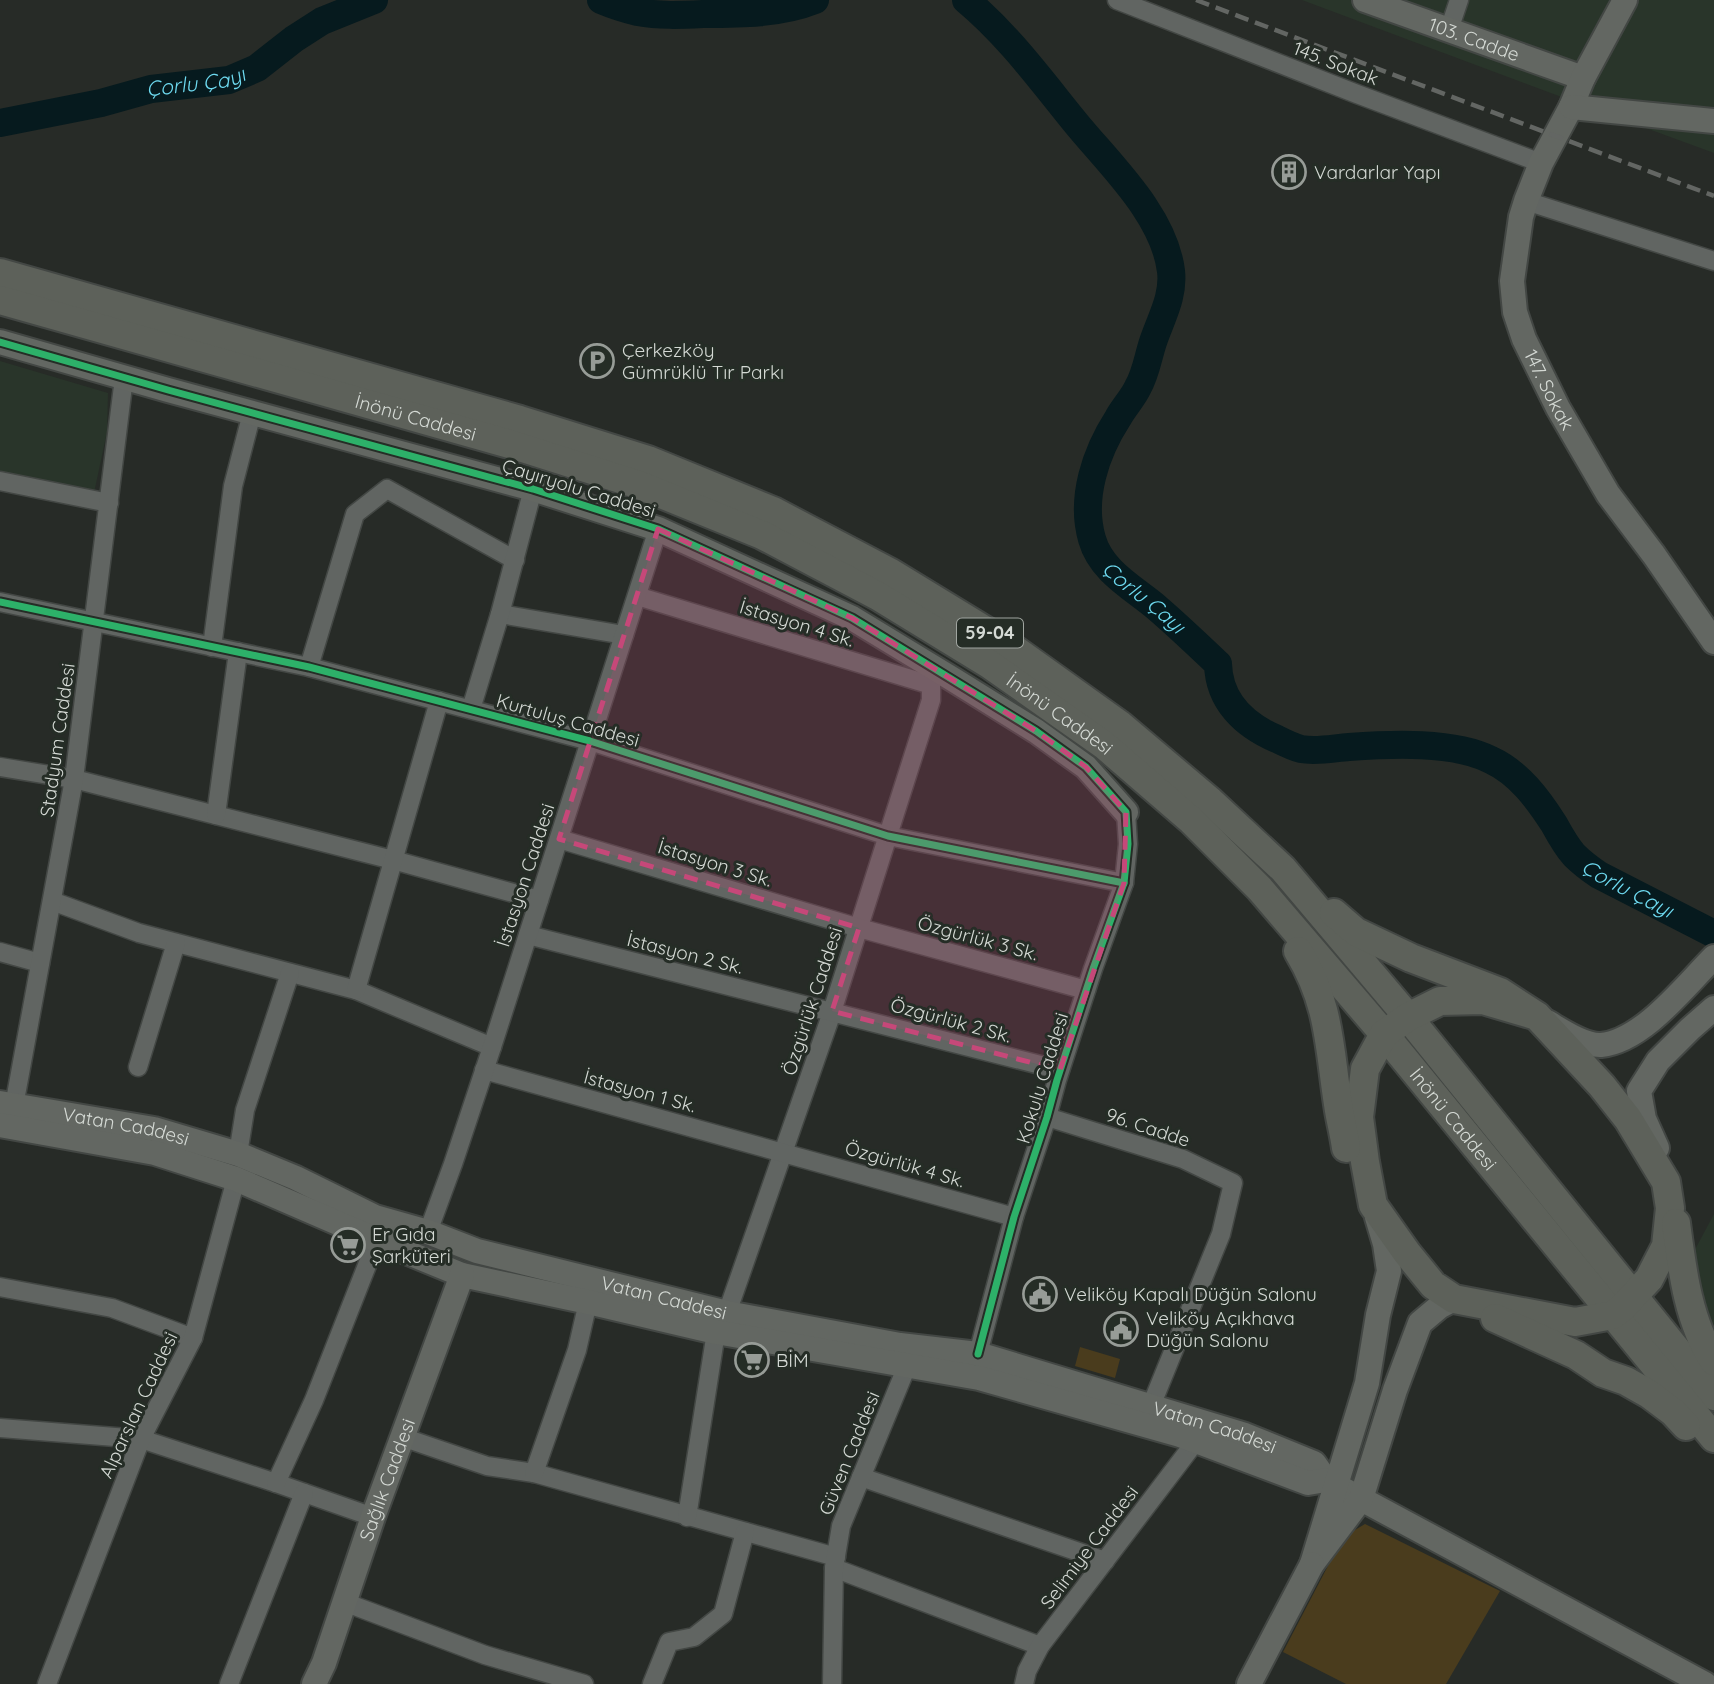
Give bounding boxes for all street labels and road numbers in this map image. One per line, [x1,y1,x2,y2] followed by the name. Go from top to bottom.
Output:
[1426,12,1523,66] street label: 103. Cadde
[1290,36,1382,90] street label: 145. Sokak
[1519,345,1580,434] street label: 147. Sokak
[352,389,479,446] street label: İnönü Caddesi
[499,453,659,523] street label: Çayıryolu Caddesi
[737,594,857,652] street label: İstasyon 4 Sk.
[957,618,1023,648] road number: 59-04
[34,662,80,818] street label: Stadyum Caddesi
[1002,668,1118,760] street label: İnönü Caddesi
[494,688,642,752] street label: Kurtuluş Caddesi
[490,800,560,950] street label: İstasyon Caddesi
[655,834,775,892] street label: İstasyon 3 Sk.
[915,910,1041,966] street label: Özgürlük 3 Sk.
[777,924,847,1078] street label: Özgürlük Caddesi
[624,927,746,979] street label: İstasyon 2 Sk.
[888,992,1014,1048] street label: Özgürlük 2 Sk.
[1011,1010,1073,1146] street label: Kokulu Caddesi
[1405,1063,1502,1175] street label: İnönü Caddesi
[581,1064,699,1118] street label: İstasyon 1 Sk.
[61,1102,192,1151] street label: Vatan Caddesi
[1103,1102,1193,1152] street label: 96. Cadde
[842,1135,968,1193] street label: Özgürlük 4 Sk.
[599,1270,729,1325] street label: Vatan Caddesi
[94,1328,182,1482] street label: Alparslan Caddesi
[813,1388,885,1518] street label: Güven Caddesi
[1150,1396,1280,1459] street label: Vatan Caddesi
[354,1415,420,1544] street label: Sağlık Caddesi
[1035,1480,1143,1614] street label: Selimiye Caddesi

